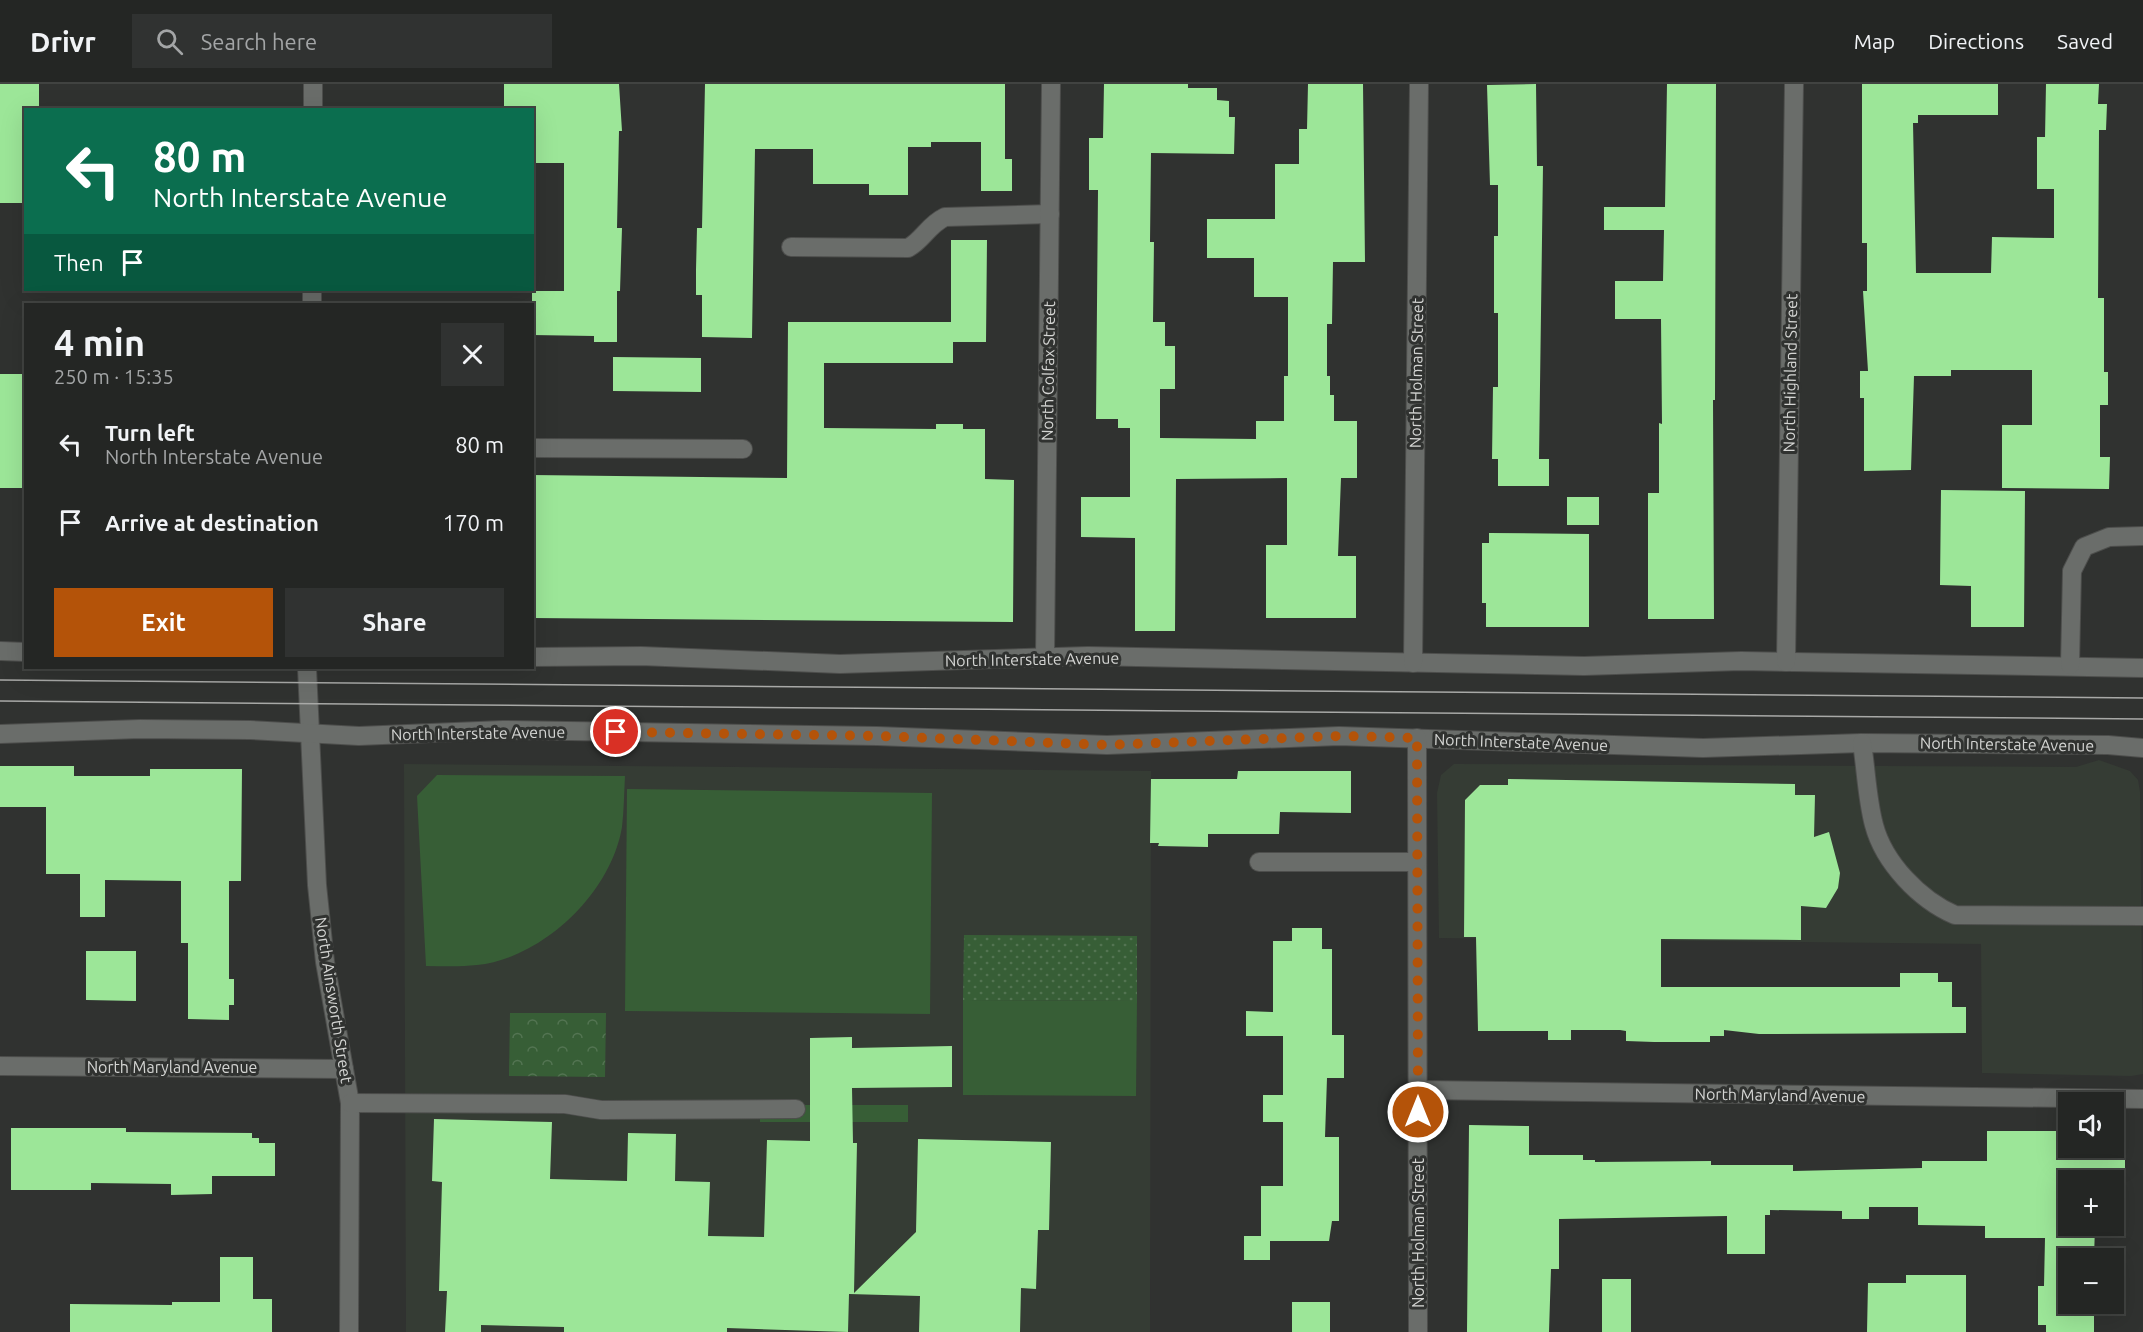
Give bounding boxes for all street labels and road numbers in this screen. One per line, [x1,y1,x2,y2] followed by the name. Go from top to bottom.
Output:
[1780,293,1800,452] street label: North Highland Street
[1406,297,1426,448] street label: North Holman Street
[1038,300,1058,441] street label: North Colfax Street
[945,648,1119,670] street label: North Interstate Avenue
[391,722,565,744] street label: North Interstate Avenue
[1434,730,1608,754] street label: North Interstate Avenue
[1920,733,2094,755] street label: North Interstate Avenue
[312,916,356,1085] street label: North Ainsworth Street
[87,1058,257,1076] street label: North Maryland Avenue
[1694,1085,1866,1105] street label: North Maryland Avenue
[1409,1157,1427,1308] street label: North Holman Street

